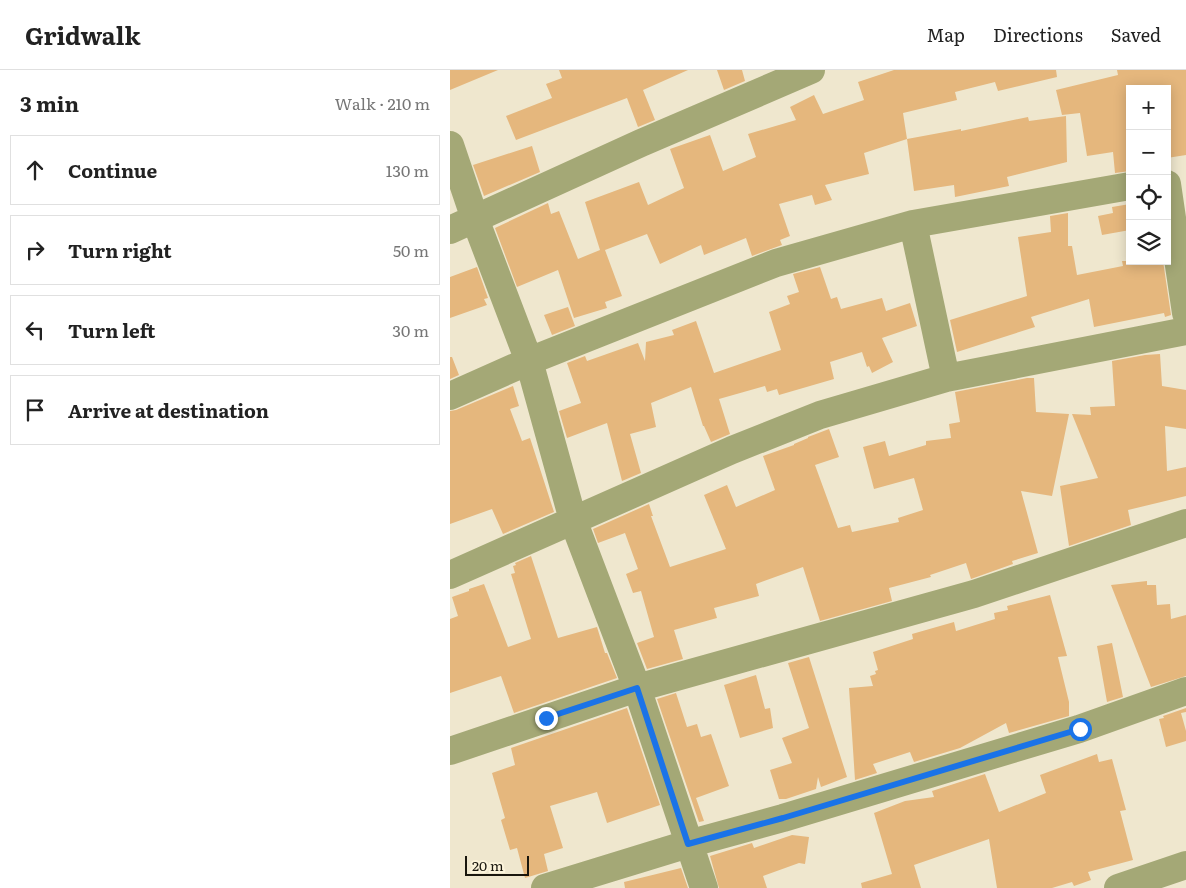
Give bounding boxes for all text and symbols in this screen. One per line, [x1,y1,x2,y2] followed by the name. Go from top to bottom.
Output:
[25,17,141,52] text: Gridwalk
[927,21,965,48] text: Map
[993,21,1083,48] text: Directions
[1111,21,1161,48] text: Saved
[1126,85,1171,265] map controls
[1126,85,1171,130] button: +
[20,87,79,118] text: 3 min
[335,91,430,115] text: Walk · 210 m
[1126,130,1171,175] button: −
[21,156,49,184] icon: ahead
[68,156,157,184] text: Continue
[386,158,429,182] text: 130 m
[1126,175,1171,220] button: locate
[1126,220,1171,265] button: layers
[21,236,49,264] icon: right
[68,236,172,264] text: Turn right
[393,238,429,262] text: 50 m
[21,316,49,344] icon: left
[68,316,155,344] text: Turn left
[392,318,429,342] text: 30 m
[21,396,49,424] icon: arrive
[68,396,269,424] text: Arrive at destination
[535,707,558,730] route end
[1069,718,1092,741] route start
[465,853,529,876] scale bar
[472,855,504,875] text: 20 m

